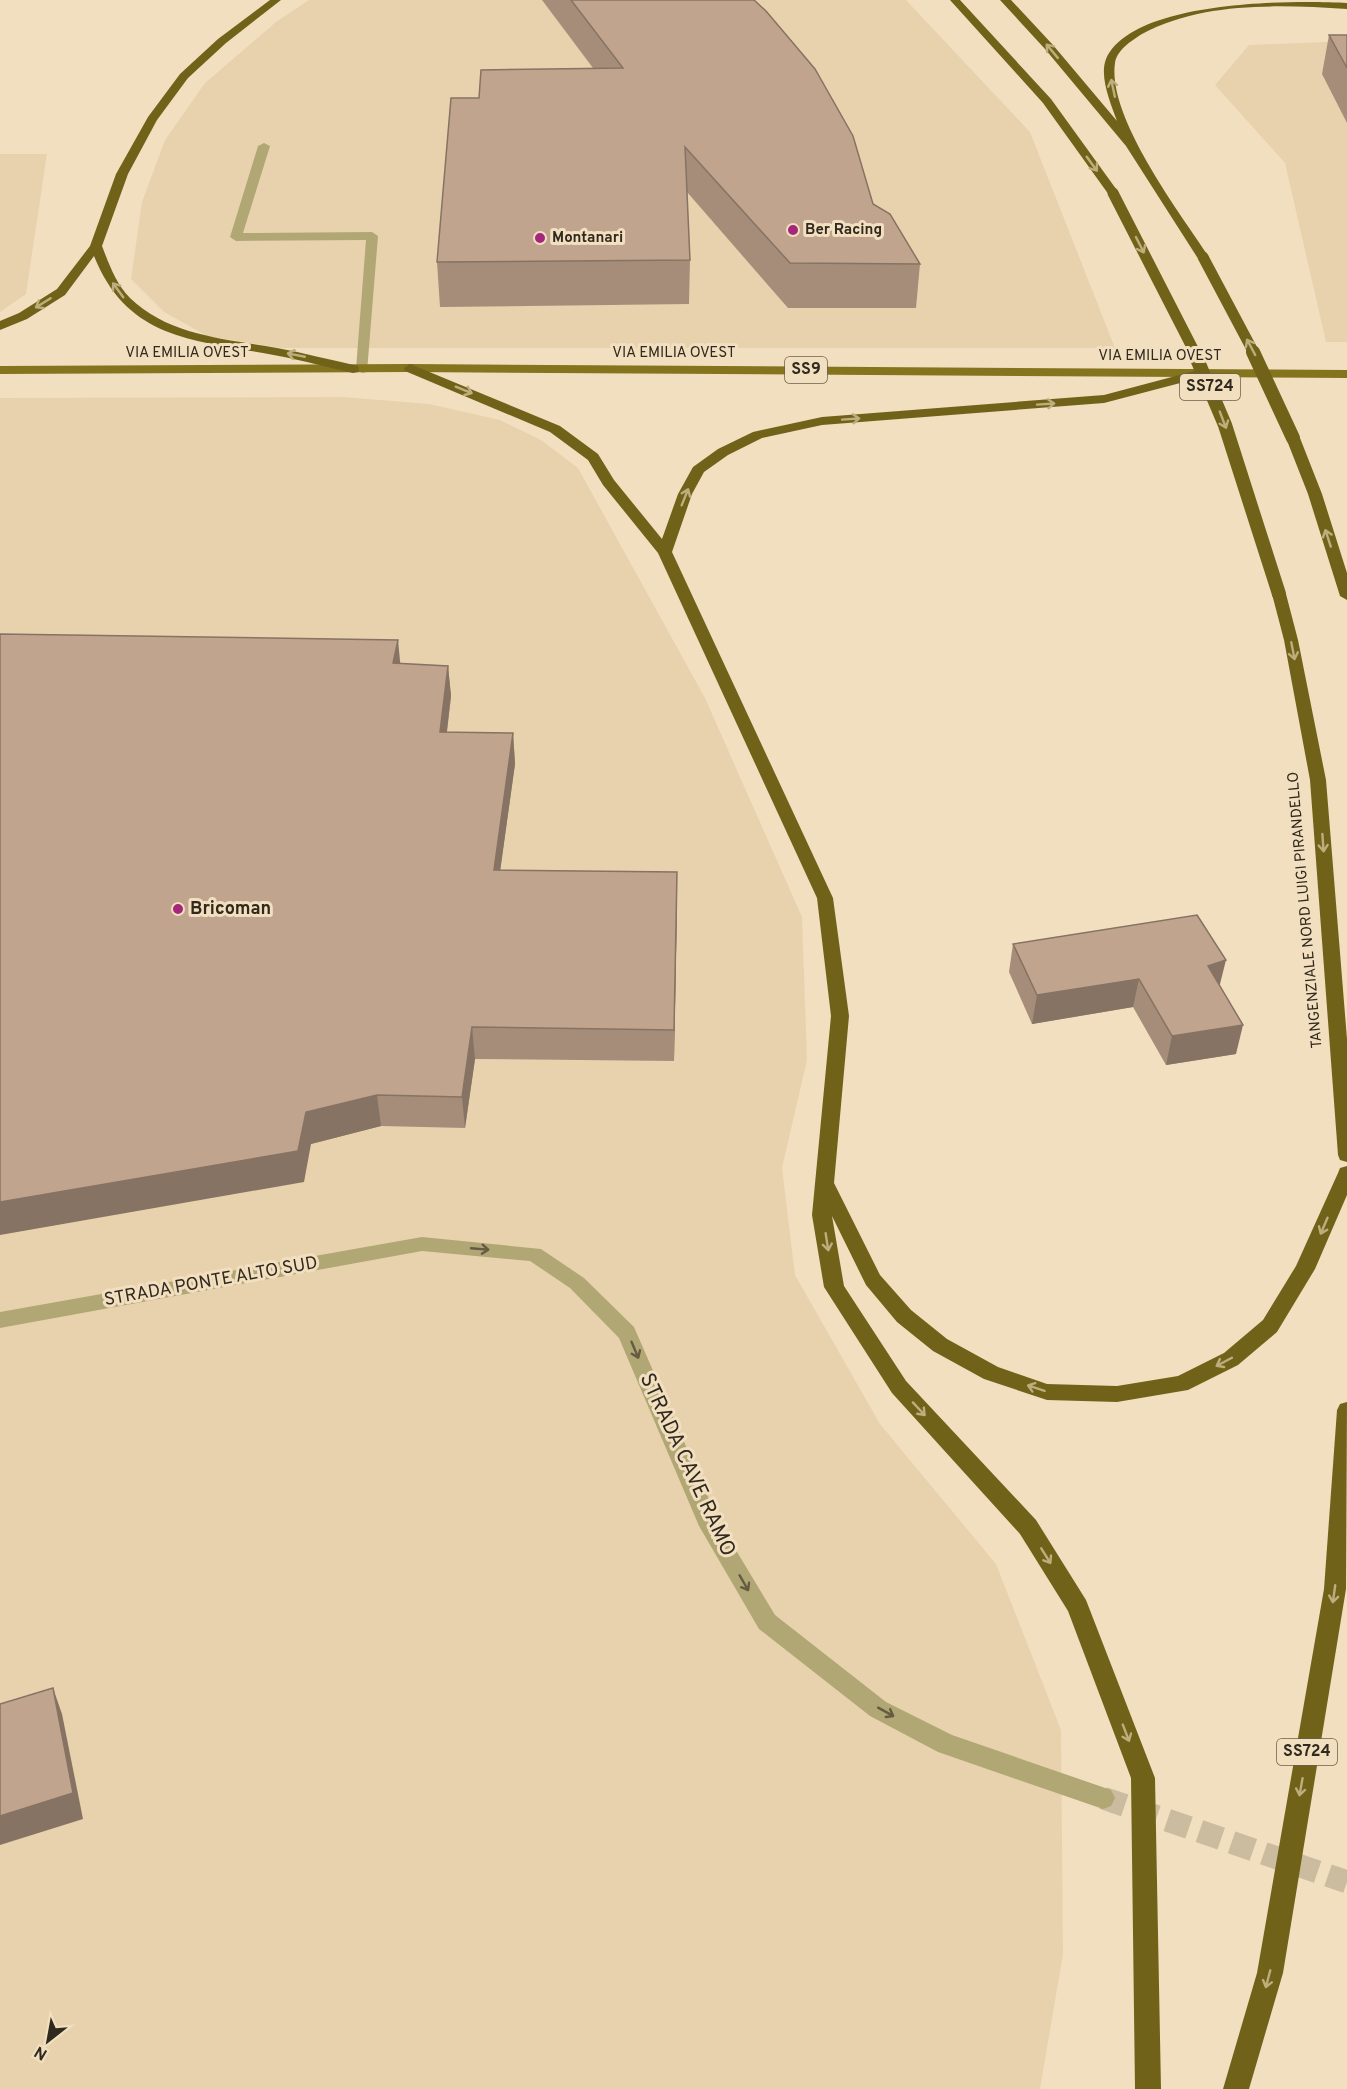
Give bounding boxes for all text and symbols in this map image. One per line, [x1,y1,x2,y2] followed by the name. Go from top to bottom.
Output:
[1045,44,1059,59] one-way arrow
[1107,79,1119,98] one-way arrow
[1086,155,1098,171] one-way arrow
[805,221,882,240] place label: Ber Racing
[786,223,800,237] marker: Ber Racing
[552,229,623,248] place label: Montanari
[533,231,547,245] marker: Montanari
[1134,235,1146,253] one-way arrow
[112,282,125,298] one-way arrow
[35,298,52,310] one-way arrow
[1245,338,1256,356] one-way arrow
[125,344,249,363] street label: VIA EMILIA OVEST
[612,344,736,363] street label: VIA EMILIA OVEST
[1098,347,1222,366] street label: VIA EMILIA OVEST
[286,349,306,360] one-way arrow
[785,357,827,383] road number: SS9
[1180,374,1240,400] road number: SS724
[454,385,473,396] one-way arrow
[1035,398,1055,409] one-way arrow
[1218,411,1229,429] one-way arrow
[841,413,861,424] one-way arrow
[680,488,691,507] one-way arrow
[1322,529,1333,548] one-way arrow
[1288,640,1299,660] one-way arrow
[1284,771,1328,1049] street label: TANGENZIALE NORD LUIGI PIRANDELLO
[1317,833,1328,852] one-way arrow
[190,898,271,921] place label: Bricoman
[171,902,185,916] marker: Bricoman
[1318,1217,1329,1235] one-way arrow
[821,1231,832,1251] one-way arrow
[470,1244,490,1255] one-way arrow
[103,1252,319,1312] street label: STRADA PONTE ALTO SUD
[630,1341,641,1359] one-way arrow
[1216,1356,1233,1368] one-way arrow
[633,1369,741,1561] street label: STRADA CAVE RAMO
[1027,1382,1046,1393] one-way arrow
[912,1401,926,1416] one-way arrow
[1041,1547,1053,1564] one-way arrow
[738,1575,750,1592] one-way arrow
[1328,1584,1339,1604] one-way arrow
[877,1707,894,1719] one-way arrow
[1121,1723,1132,1742] one-way arrow
[1277,1739,1337,1765] road number: SS724
[1295,1776,1306,1796] one-way arrow
[1261,1969,1273,1988] one-way arrow
[18,2011,78,2071] north arrow
[31,2041,51,2064] text: N

